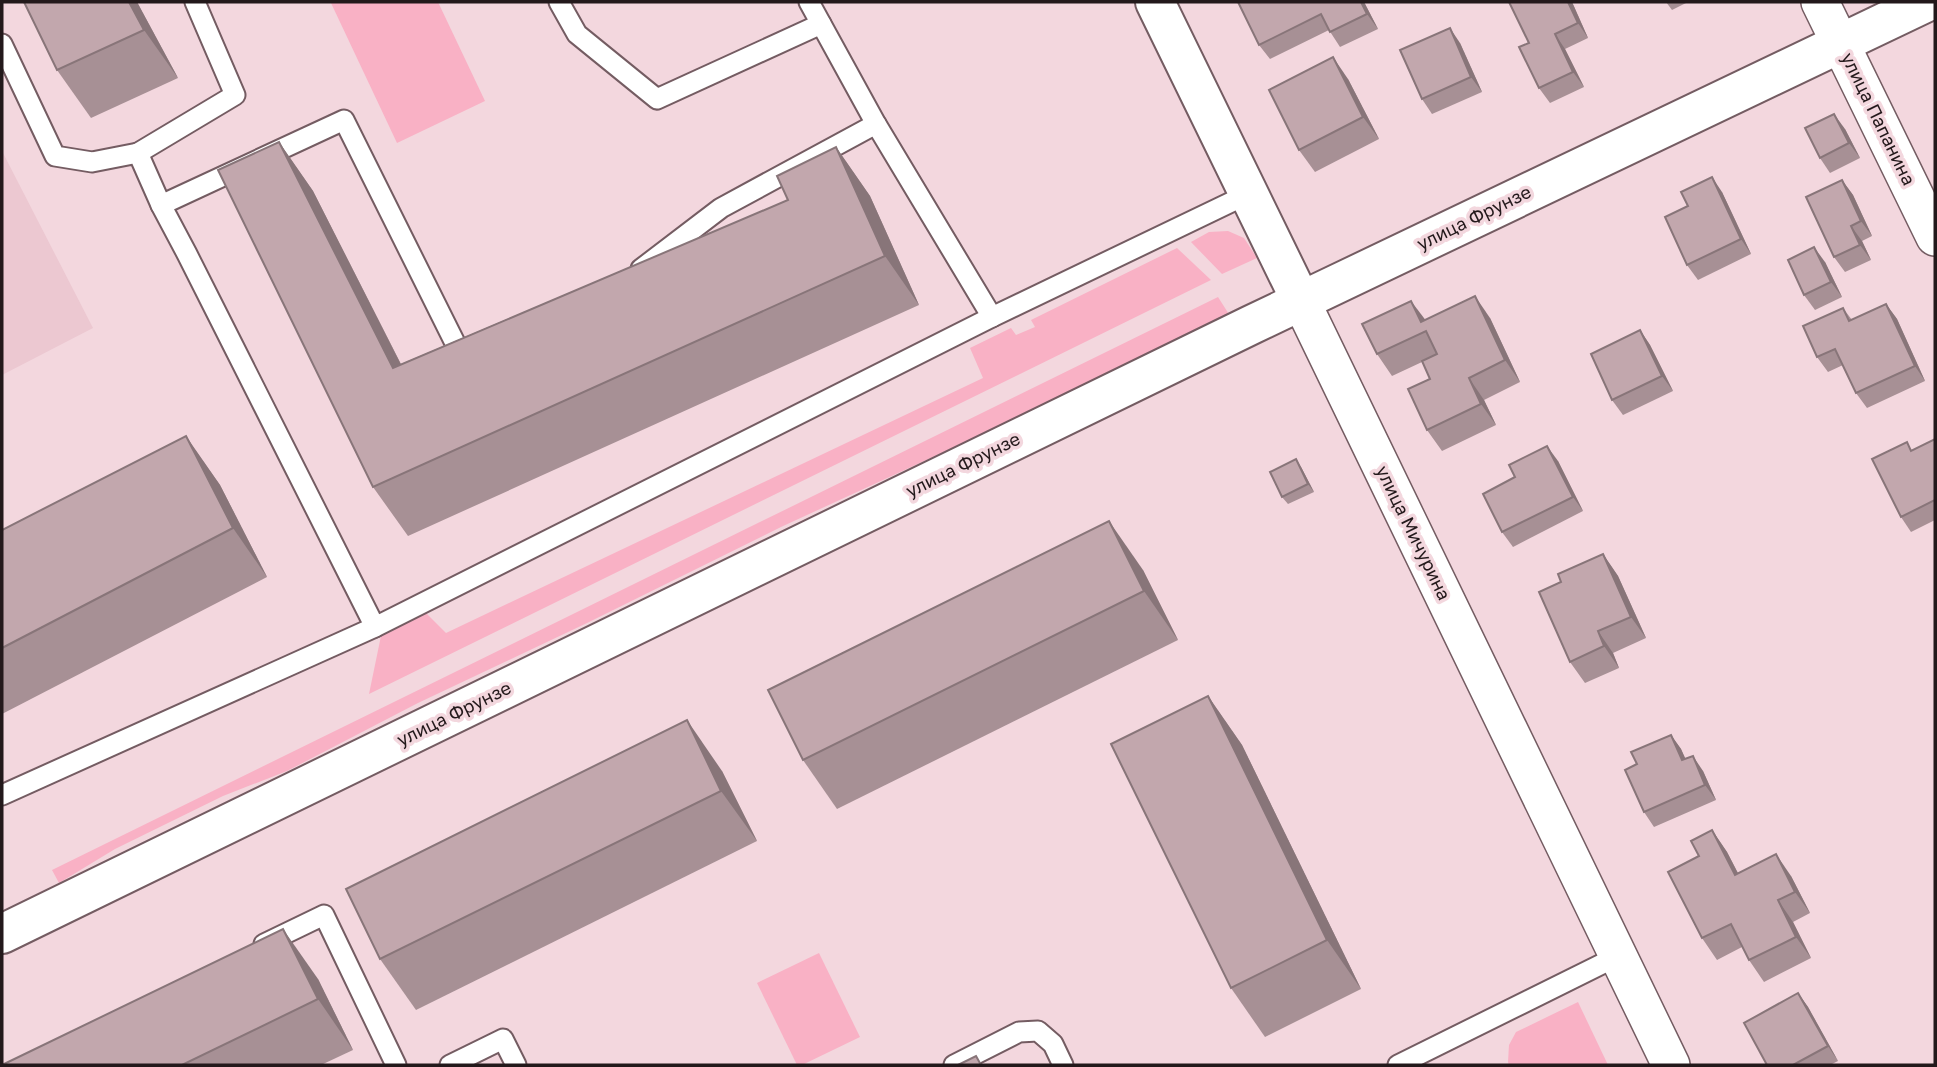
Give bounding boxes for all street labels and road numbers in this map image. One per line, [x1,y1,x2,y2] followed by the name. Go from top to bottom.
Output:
[1837,49,1921,189] street label: улица Папанина
[1413,180,1534,254] street label: улица Фрунзе
[902,427,1023,501] street label: улица Фрунзе
[1372,462,1456,603] street label: улица Мичурина
[393,676,514,750] street label: улица Фрунзе

